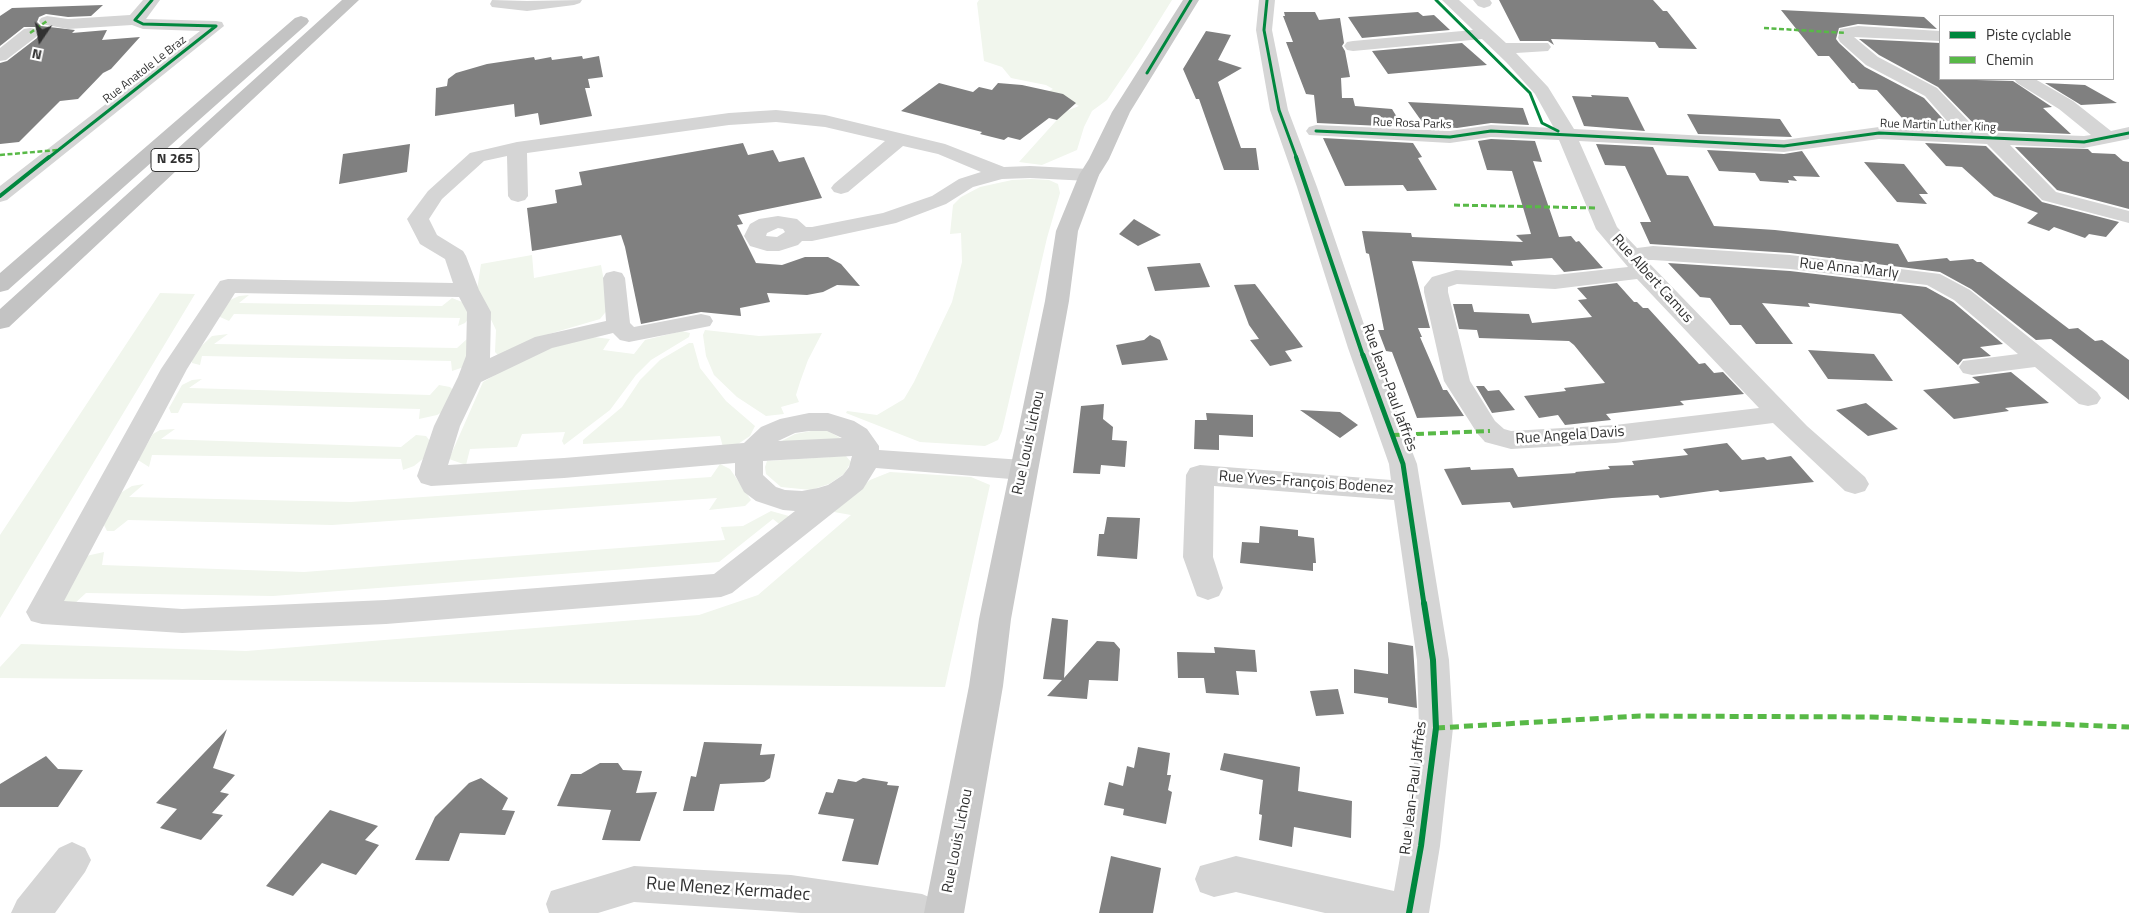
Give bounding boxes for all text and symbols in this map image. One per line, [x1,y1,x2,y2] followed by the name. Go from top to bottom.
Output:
[15,15,65,65] north arrow
[1939,15,2114,80] legend
[1986,23,2071,46] text: Piste cyclable
[101,33,189,107] street label: Rue Anatole Le Braz
[30,44,44,66] text: N
[1986,48,2034,71] text: Chemin
[1372,115,1452,133] street label: Rue Rosa Parks
[1880,117,1996,135] street label: Rue Martin Luther King
[151,148,199,172] road number: N 265
[1608,231,1696,327] street label: Rue Albert Camus
[1798,255,1900,283] street label: Rue Anna Marly
[1358,322,1420,454] street label: Rue Jean-Paul Jaffrès
[1009,390,1049,496] street label: Rue Louis Lichou
[1515,423,1625,449] street label: Rue Angela Davis
[1218,468,1394,498] street label: Rue Yves-François Bodenez
[1397,720,1431,856] street label: Rue Jean-Paul Jaffrès
[939,787,977,895] street label: Rue Louis Lichou
[645,873,811,907] street label: Rue Menez Kermadec

